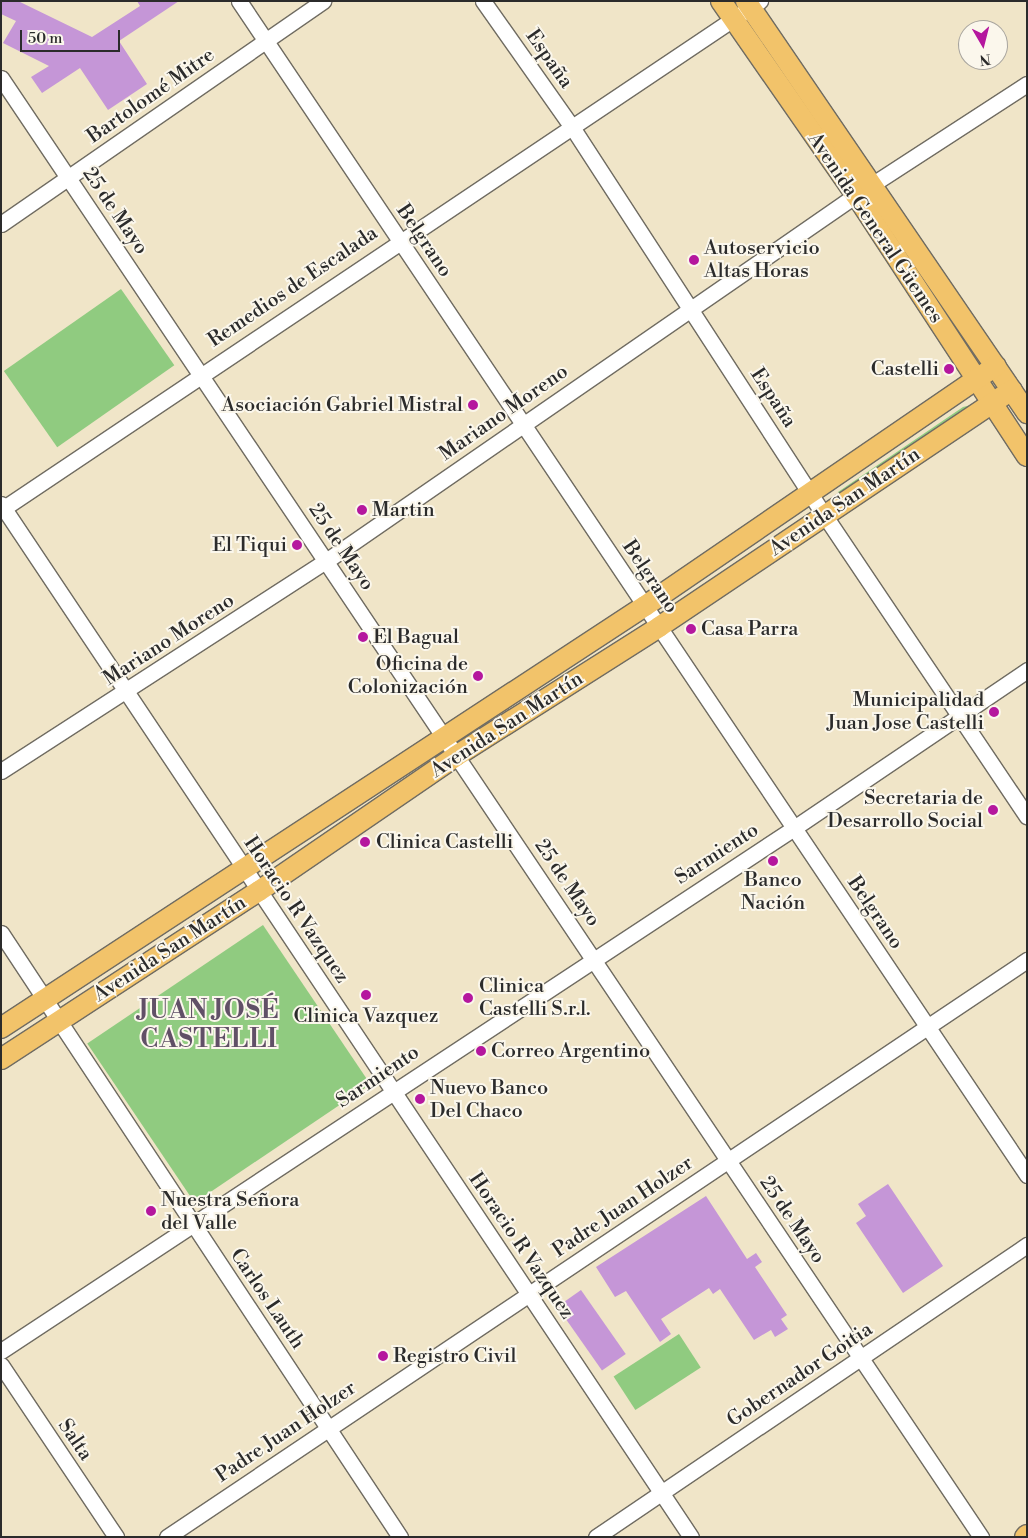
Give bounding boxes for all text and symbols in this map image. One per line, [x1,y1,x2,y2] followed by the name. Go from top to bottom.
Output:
[22,20,122,52] scale bar
[958,20,1008,70] north arrow
[520,25,578,93] street label: España
[28,29,62,48] text: 50 m
[83,43,219,149] street label: Bartolomé Mitre
[978,49,992,69] text: N
[802,128,948,328] street label: Avenida General Güemes
[77,163,153,259] street label: 25 de Mayo
[391,200,457,282] street label: Belgrano
[204,221,382,353] street label: Remedios de Escalada
[704,236,820,283] place label: Autoservicio Altas Horas
[688,254,700,266] marker: Autoservicio Altas Horas
[871,357,939,381] place label: Castelli
[435,360,573,466] street label: Mariano Moreno
[943,363,955,375] marker: Castelli
[745,364,801,432] street label: España
[222,393,463,417] place label: Asociación Gabriel Mistral
[467,399,479,411] marker: Asociación Gabriel Mistral
[765,443,925,561] street label: Avenida San Martín
[372,498,435,522] place label: Martin
[303,499,379,595] street label: 25 de Mayo
[356,504,368,516] marker: Martin
[212,533,287,557] place label: El Tiqui
[617,536,683,618] street label: Belgrano
[291,539,303,551] marker: El Tiqui
[99,589,239,691] street label: Mariano Moreno
[701,617,798,641] place label: Casa Parra
[685,623,697,635] marker: Casa Parra
[373,625,459,649] place label: El Bagual
[357,631,369,643] marker: El Bagual
[348,652,468,699] place label: Oficina de Colonización
[426,667,588,783] street label: Avenida San Martín
[472,670,484,682] marker: Oficina de Colonización
[827,688,984,735] place label: Municipalidad Juan Jose Castelli
[988,706,1000,718] marker: Municipalidad Juan Jose Castelli
[827,786,983,833] place label: Secretaria de Desarrollo Social
[987,804,999,816] marker: Secretaria de Desarrollo Social
[671,818,763,890] street label: Sarmiento
[376,830,513,854] place label: Clinica Castelli
[238,832,354,988] street label: Horacio R Vazquez
[358,835,372,849] marker: Clinica Castelli
[529,835,605,931] street label: 25 de Mayo
[767,855,779,867] marker: Banco Nación
[741,869,805,916] place label: Banco Nación
[842,872,908,954] street label: Belgrano
[89,891,251,1007] street label: Avenida San Martín
[479,974,591,1021] place label: Clinica Castelli S.r.l.
[359,988,373,1002] marker: Clinica Vazquez
[461,991,475,1005] marker: Clinica Castelli S.r.l.
[138,997,280,1056] district label: JUAN JOSÉ CASTELLI
[294,1004,438,1028] place label: Clinica Vazquez
[491,1039,650,1063] place label: Correo Argentino
[332,1041,424,1113] street label: Sarmiento
[475,1045,487,1057] marker: Correo Argentino
[430,1076,548,1123] place label: Nuevo Banco Del Chaco
[414,1093,426,1105] marker: Nuevo Banco Del Chaco
[548,1151,698,1263] street label: Padre Juan Holzer
[463,1168,579,1324] street label: Horacio R Vazquez
[754,1172,830,1268] street label: 25 de Mayo
[161,1188,299,1235] place label: Nuestra Señora del Valle
[145,1205,157,1217] marker: Nuestra Señora del Valle
[225,1244,309,1354] street label: Carlos Lauth
[723,1318,877,1432] street label: Gobernador Goitia
[393,1344,516,1368] place label: Registro Civil
[377,1350,389,1362] marker: Registro Civil
[211,1376,361,1488] street label: Padre Juan Holzer
[52,1415,98,1465] street label: Salta

